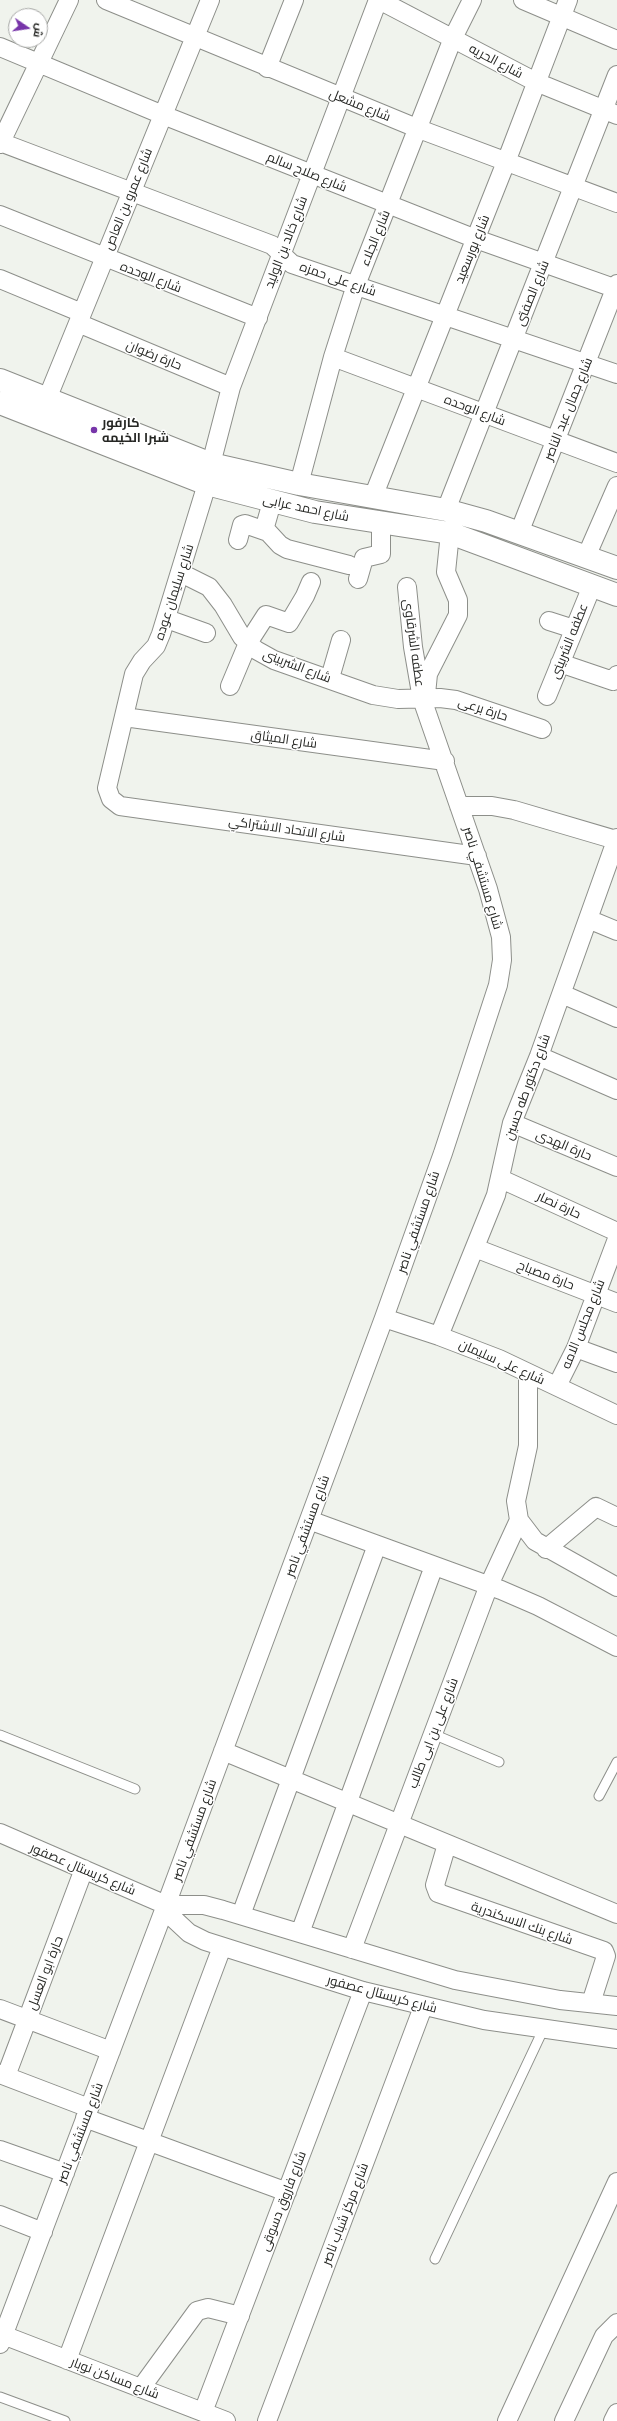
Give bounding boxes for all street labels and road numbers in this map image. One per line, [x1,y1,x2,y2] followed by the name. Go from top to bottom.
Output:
[466,40,526,82] street label: شارع الحريه
[327,86,393,124] street label: شارع مشعل
[100,146,156,252] street label: شارع عمرو بن العاص
[265,149,349,195] street label: شارع صلاح سالم
[261,194,311,290] street label: شارع خالد بن الوليد
[357,208,393,268] street label: شارع الجلاء
[451,213,493,285] street label: شارع بورسعيد
[118,258,184,296] street label: شارع الوحده
[512,258,552,328] street label: شارع الصفتى
[298,259,378,299] street label: شارع على حمزه
[124,337,184,373] street label: حارة رضوان
[540,355,596,463] street label: شارع جمال عبد الناصر
[442,391,508,429] street label: شارع الوحده
[262,491,350,525] street label: شارع احمد عرابى
[151,542,197,642] street label: شارع سليمان عوده
[400,598,428,688] street label: عطفه الشرقاوى
[547,601,591,681] street label: عطفه الشربينى
[261,646,333,686] street label: شارع الشربينى
[456,694,510,724] street label: حارة برعى
[250,727,318,751] street label: شارع الميثاق
[228,813,346,845] street label: شارع الاتحاد الاشتراكي
[460,825,506,931] street label: شارع مستشفي ناصر
[501,1032,553,1142] street label: شارع دكتور طه حسين
[534,1126,594,1164] street label: حارة الهدى
[393,1169,443,1275] street label: شارع مستشفي ناصر
[534,1188,584,1222] street label: حارة نصار
[515,1257,577,1293] street label: حارة مصباح
[558,1277,608,1371] street label: شارع مجلس الامه
[457,1336,547,1388] street label: شارع على سليمان
[281,1473,333,1579] street label: شارع مستشفي ناصر
[405,1676,461,1790] street label: شارع على بن ابى طالب
[168,1777,220,1883] street label: شارع مستشفي ناصر
[28,1840,138,1898] street label: شارع كريستال عصفور
[469,1898,575,1948] street label: شارع بنك الاسكندرية
[24,1934,66,2012] street label: حارة ابو العسل
[325,1972,439,2016] street label: شارع كريستال عصفور
[54,2080,106,2186] street label: شارع مستشفي ناصر
[257,2149,309,2253] street label: شارع فاروق دسوقى
[318,2161,372,2267] street label: شارع مركز شباب ناصر
[69,2354,161,2402] street label: شارع مساكن نوبار

